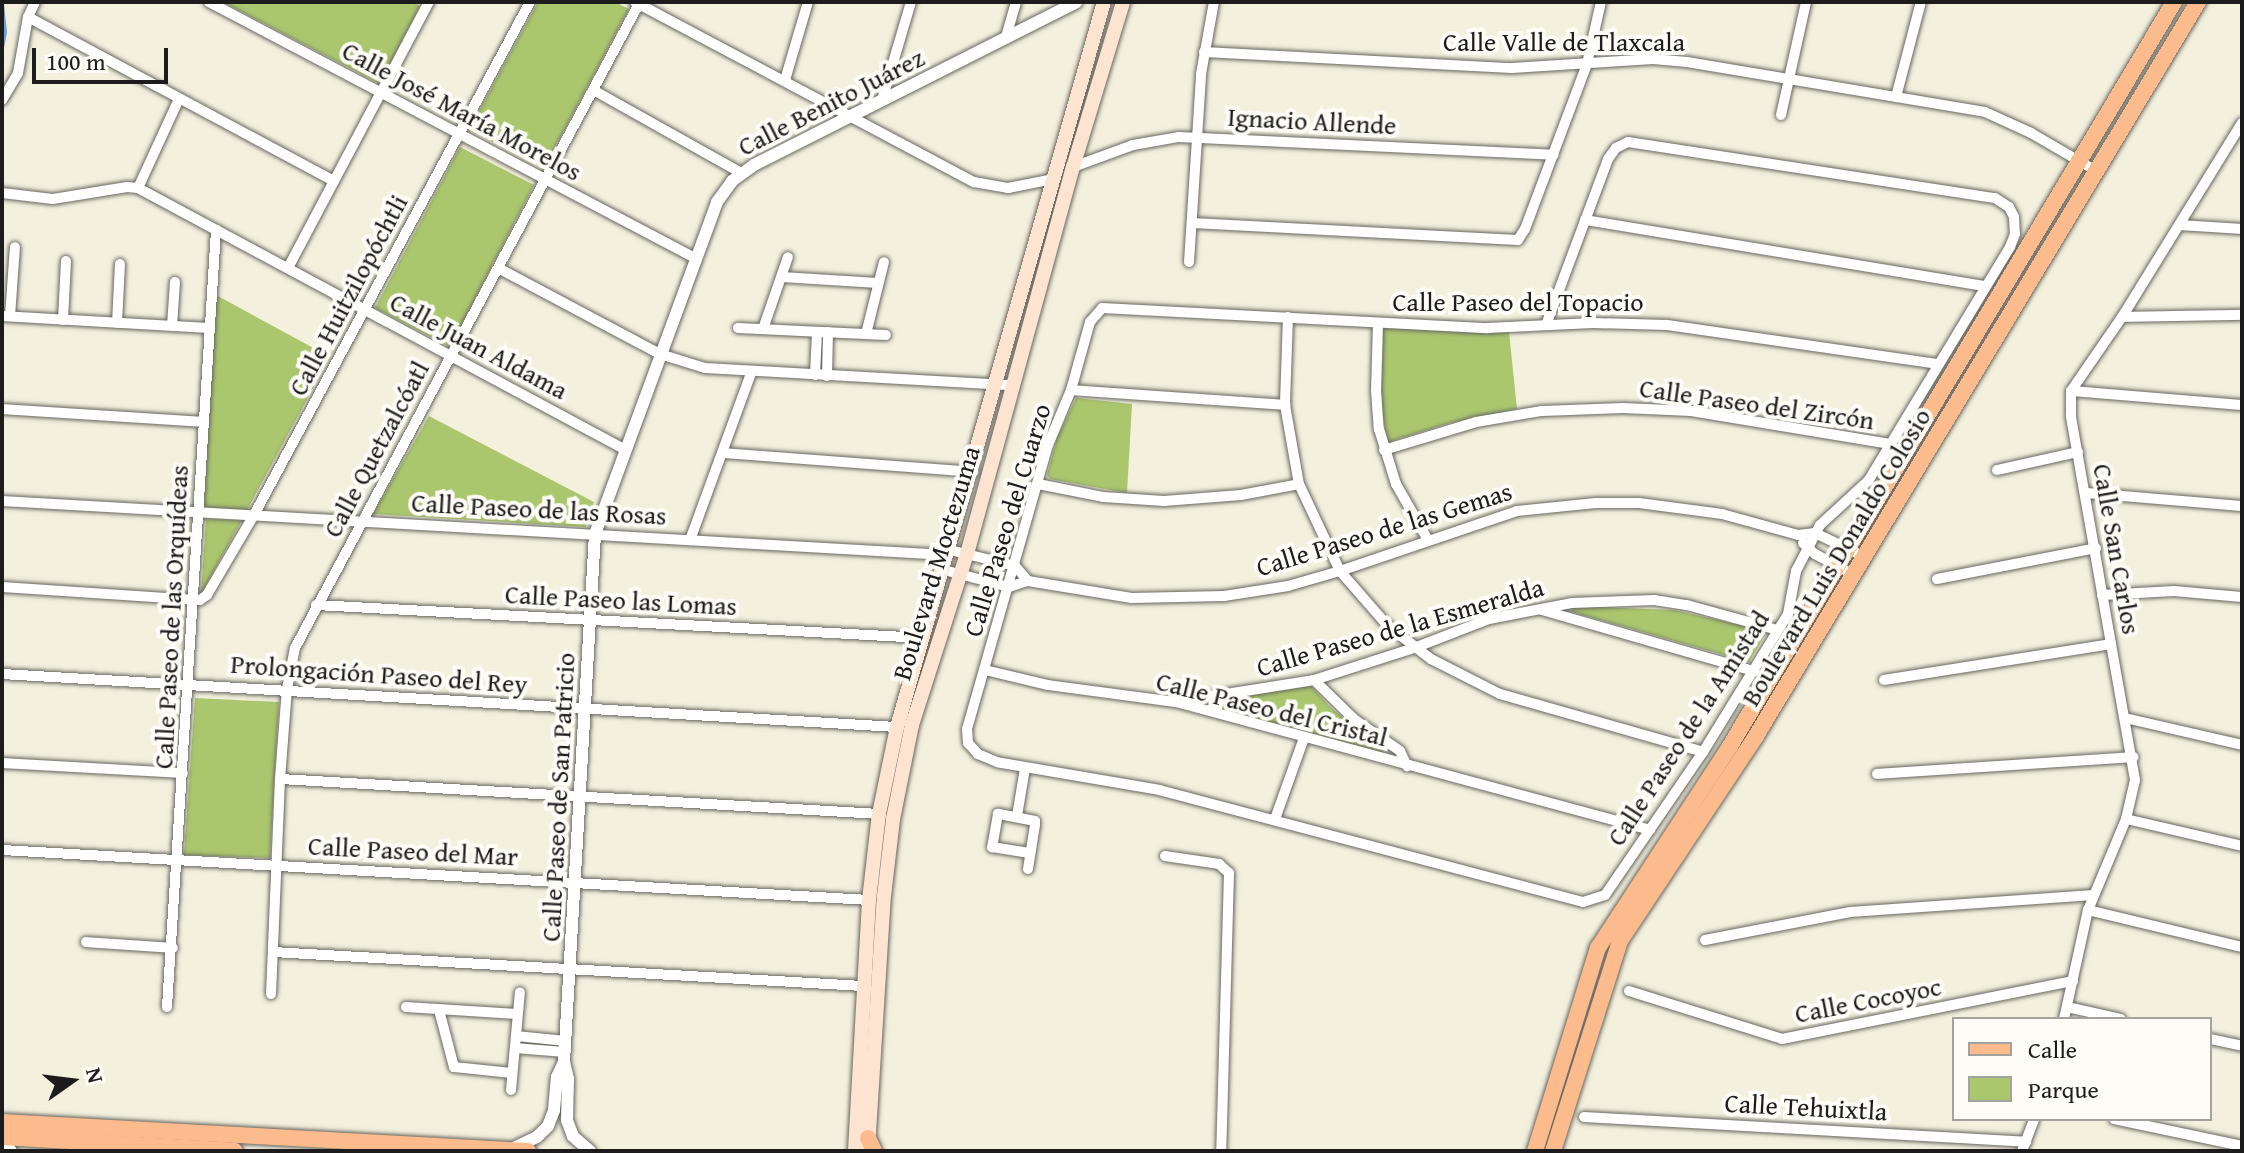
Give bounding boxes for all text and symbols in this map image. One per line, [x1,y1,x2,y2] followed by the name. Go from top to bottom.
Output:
[1443,26,1685,58] street label: Calle Valle de Tlaxcala
[36,32,172,82] scale bar
[337,35,587,187] street label: Calle José María Morelos
[733,42,929,162] street label: Calle Benito Juárez
[46,44,106,79] text: 100 m
[1227,101,1397,141] street label: Ignacio Allende
[282,189,414,401] street label: Calle Huitzilopóchtli
[385,286,573,406] street label: Calle Juan Aldama
[1392,286,1644,318] street label: Calle Paseo del Topacio
[317,356,435,542] street label: Calle Quetzalcóatl
[1638,372,1876,436] street label: Calle Paseo del Zircón
[957,400,1057,640] street label: Calle Paseo del Cuarzo
[1735,403,1937,711] street label: Boulevard Luis Donaldo Colosio
[886,442,986,684] street label: Boulevard Moctezuma
[2087,461,2147,637] street label: Calle San Carlos
[147,464,195,770] street label: Calle Paseo de las Orquídeas
[1252,475,1516,583] street label: Calle Paseo de las Gemas
[411,487,667,531] street label: Calle Paseo de las Rosas
[1253,571,1547,683] street label: Calle Paseo de la Esmeralda
[504,578,738,622] street label: Calle Paseo las Lomas
[1600,605,1776,851] street label: Calle Paseo de la Amistad
[230,648,528,700] street label: Prolongación Paseo del Rey
[535,652,581,942] street label: Calle Paseo de San Patricio
[1153,665,1391,753] street label: Calle Paseo del Cristal
[307,830,519,872] street label: Calle Paseo del Mar
[1792,971,1944,1029] street label: Calle Cocoyoc
[1952,1017,2212,1121] legend
[2028,1032,2077,1067] text: Calle
[32,1041,112,1121] north arrow
[78,1064,113,1086] text: N
[2028,1072,2099,1107] text: Parque
[1724,1087,1888,1127] street label: Calle Tehuixtla

